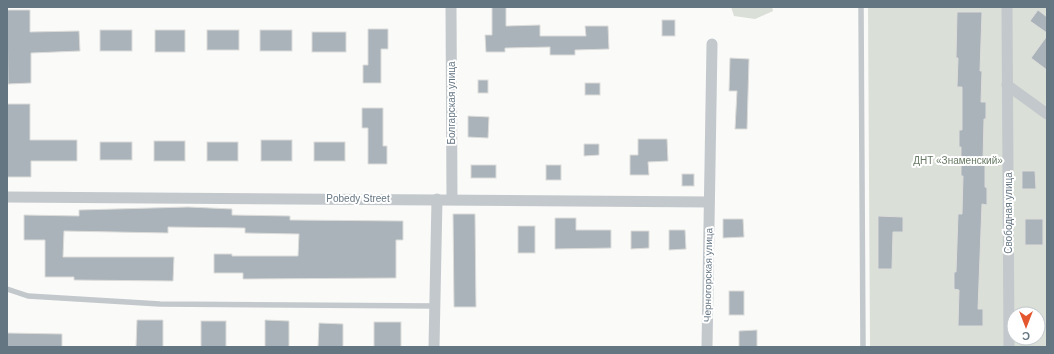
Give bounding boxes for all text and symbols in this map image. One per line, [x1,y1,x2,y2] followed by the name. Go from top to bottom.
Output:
[446,61,457,145] street label: Болгарская улица
[913,155,1003,166] park label: ДНТ «Знаменский»
[1003,172,1014,254] street label: Свободная улица
[326,193,390,204] street label: Pobedy Street
[702,227,714,322] street label: Черногорская улица
[1006,306,1046,346] north arrow
[1022,330,1030,342] text: С

